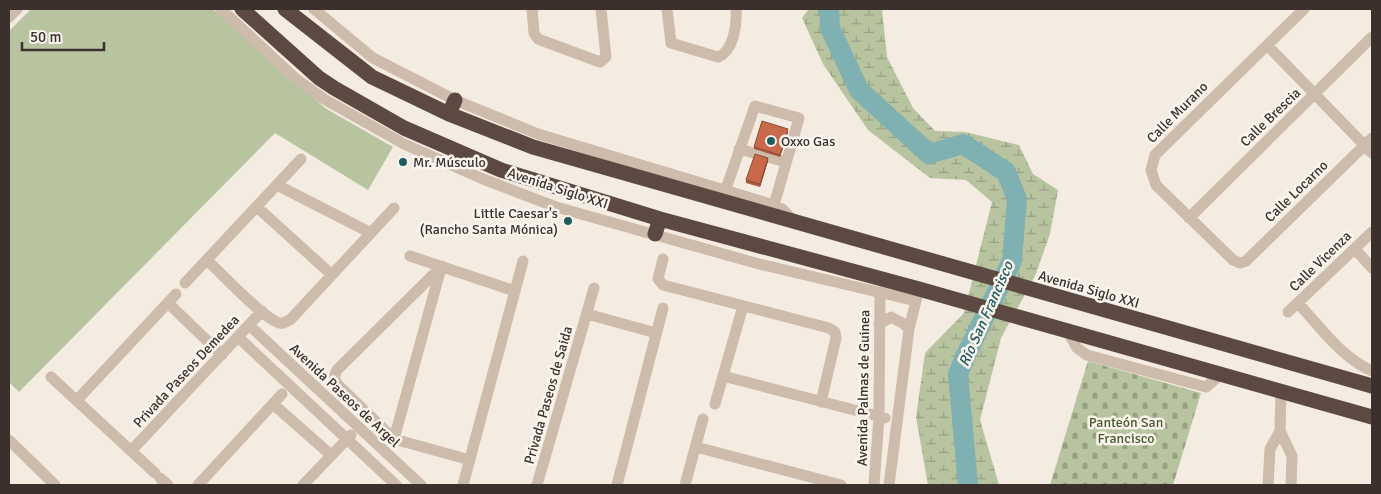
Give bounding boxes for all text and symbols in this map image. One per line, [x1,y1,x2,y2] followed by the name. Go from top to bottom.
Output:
[22,20,105,52] scale bar
[30,28,61,46] text: 50 m
[1143,78,1211,146] street label: Calle Murano
[1237,84,1304,150] street label: Calle Brescia
[781,133,835,150] place label: Oxxo Gas
[765,135,777,147] marker: Oxxo Gas
[413,154,486,171] place label: Mr. Músculo
[397,156,409,168] marker: Mr. Músculo
[1261,157,1332,226] street label: Calle Locarno
[506,164,610,213] street label: Avenida Siglo XXI
[420,205,558,238] place label: Little Caesar's (Rancho Santa Mónica)
[562,215,574,227] marker: Little Caesar's (Rancho Santa Mónica)
[1286,228,1355,295] street label: Calle Vicenza
[955,258,1018,369] water label: Río San Francisco
[1036,267,1141,312] street label: Avenida Siglo XXI
[854,310,873,466] street label: Avenida Palmas de Guinea
[130,311,243,431] street label: Privada Paseos Demedea
[521,324,576,466] street label: Privada Paseos de Saida
[286,340,403,451] street label: Avenida Paseos de Argel
[1089,414,1163,447] park label: Panteón San Francisco

